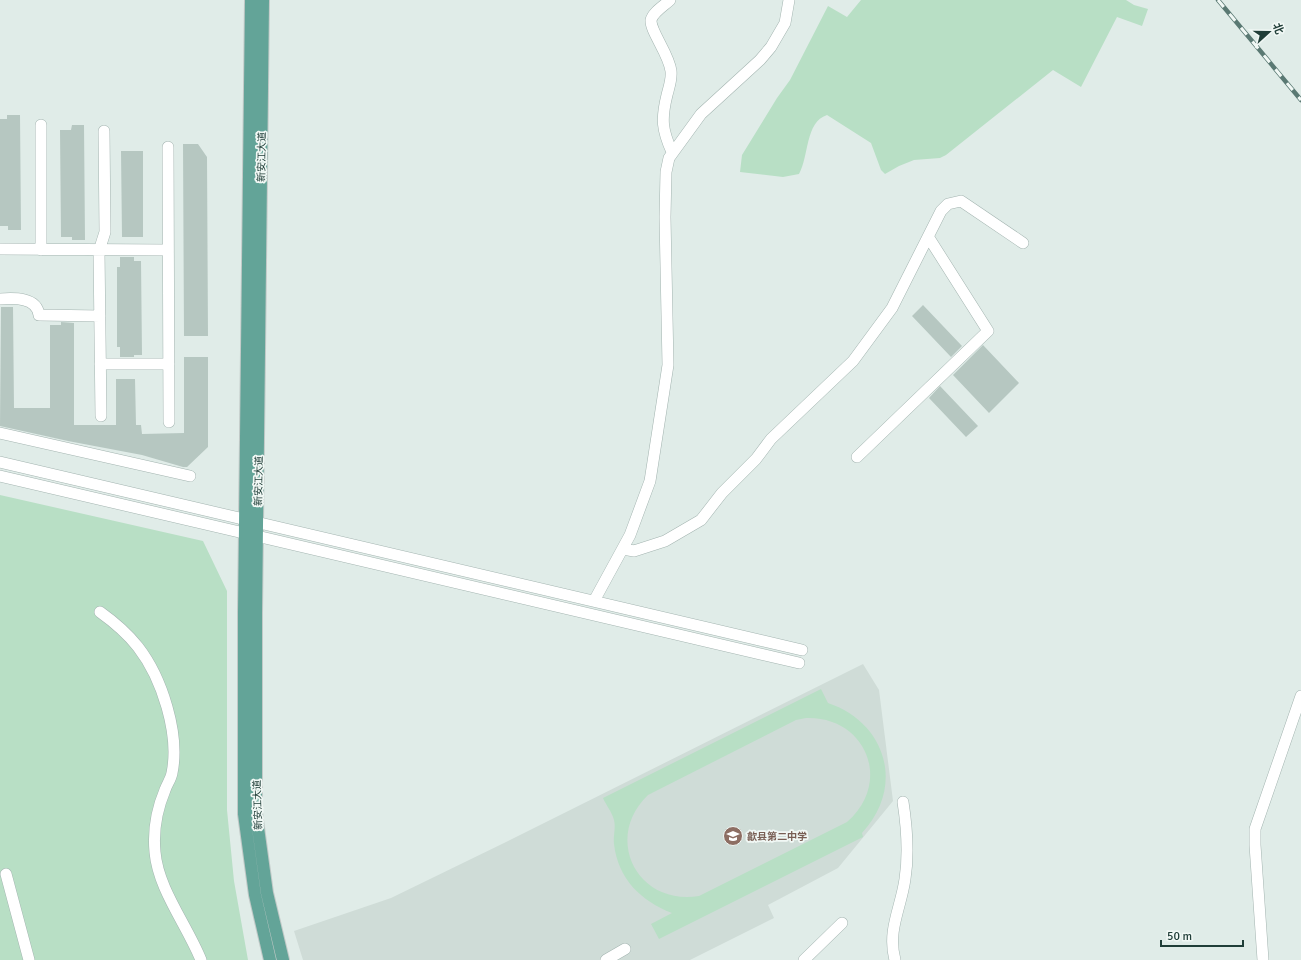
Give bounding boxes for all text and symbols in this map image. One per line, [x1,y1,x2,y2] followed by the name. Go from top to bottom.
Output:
[1249,12,1289,52] north arrow
[1270,21,1286,36] text: 北
[256,132,268,182] street label: 新安江大道
[253,456,265,506] street label: 新安江大道
[251,780,265,830] street label: 新安江大道
[722,825,744,847] school or university icon: 歙县第二中学
[747,831,807,843] place label: 歙县第二中学
[1161,922,1243,948] scale bar
[1167,929,1192,944] text: 50 m

